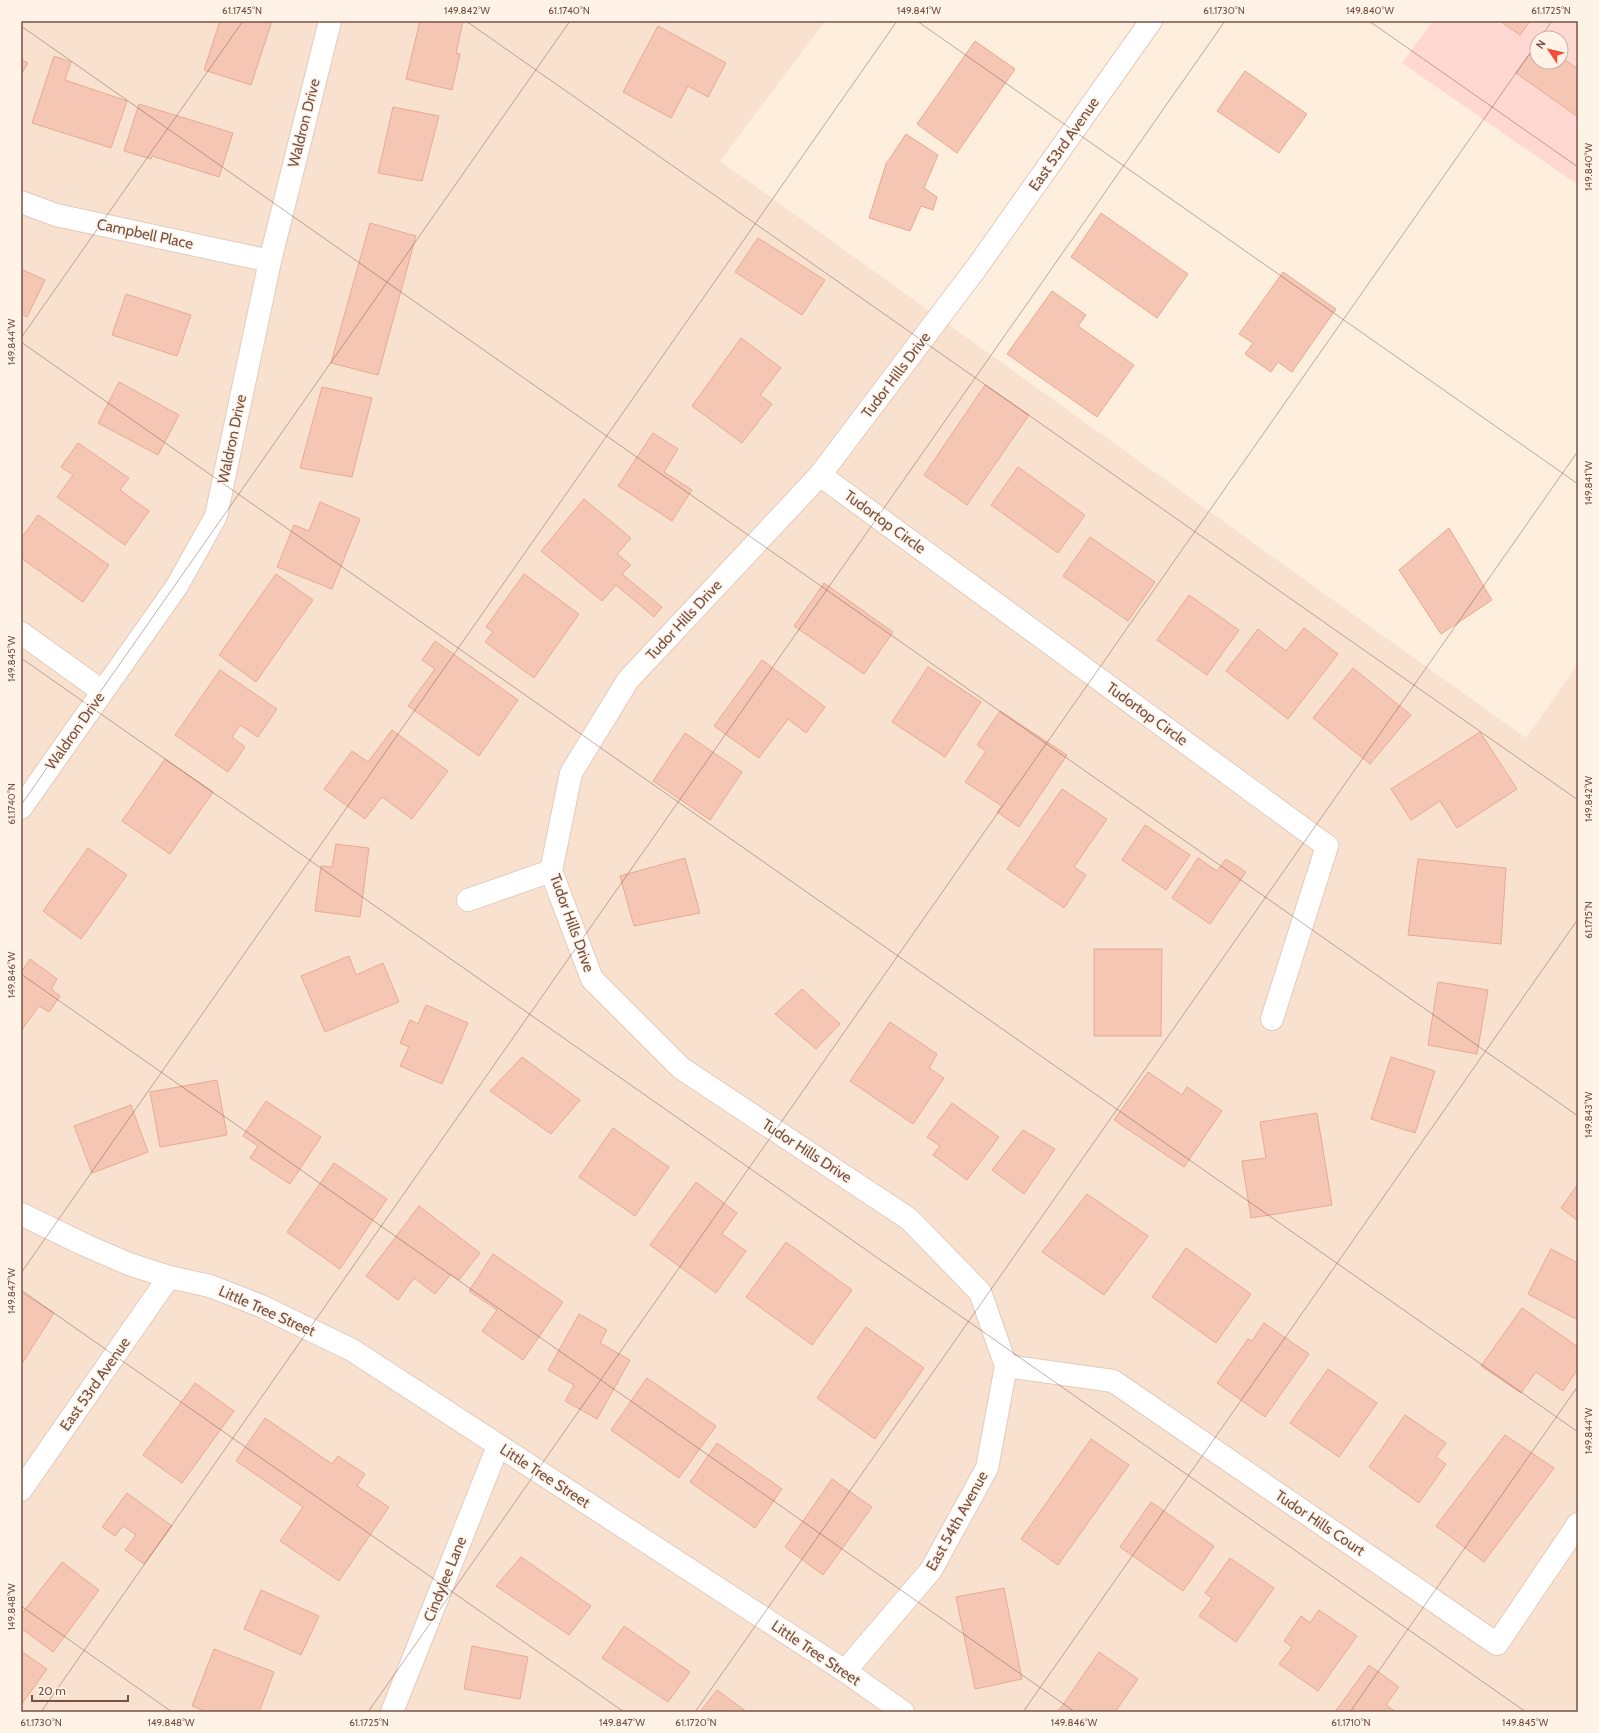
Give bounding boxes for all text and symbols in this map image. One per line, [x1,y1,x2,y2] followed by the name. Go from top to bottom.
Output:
[222,4,262,17] text: 61.1745°N
[444,4,491,17] text: 149.842°W
[548,4,590,17] text: 61.1740°N
[897,4,942,17] text: 149.841°W
[1203,4,1245,17] text: 61.1730°N
[1346,4,1394,17] text: 149.840°W
[1531,4,1571,17] text: 61.1725°N
[1529,30,1569,70] north arrow
[1533,37,1549,51] text: N
[284,76,324,169] street label: Waldron Drive
[1025,93,1103,194] street label: East 53rd Avenue
[1582,143,1595,191] text: 149.840°W
[95,215,195,253] street label: Campbell Place
[5,318,18,365] text: 149.844°W
[858,328,934,422] street label: Tudor Hills Drive
[214,392,250,485] street label: Waldron Drive
[1582,460,1595,505] text: 149.841°W
[841,486,929,558] street label: Tudortop Circle
[642,576,726,664] street label: Tudor Hills Drive
[5,635,18,682] text: 149.845°W
[1103,678,1191,750] street label: Tudortop Circle
[42,688,109,773] street label: Waldron Drive
[1582,775,1595,822] text: 149.842°W
[5,783,18,825] text: 61.1740°N
[546,871,598,975] street label: Tudor Hills Drive
[1582,901,1595,939] text: 61.1715°N
[5,951,18,998] text: 149.846°W
[1582,1091,1595,1138] text: 149.843°W
[759,1115,855,1187] street label: Tudor Hills Drive
[5,1268,18,1314] text: 149.847°W
[216,1282,318,1340] street label: Little Tree Street
[56,1333,134,1434] street label: East 53rd Avenue
[1582,1407,1595,1454] text: 149.844°W
[497,1440,593,1512] street label: Little Tree Street
[922,1468,992,1574] street label: East 54th Avenue
[1272,1486,1368,1560] street label: Tudor Hills Court
[420,1534,470,1624] street label: Cindylee Lane
[5,1583,18,1630] text: 149.848°W
[768,1617,864,1689] street label: Little Tree Street
[32,1677,128,1703] scale bar
[38,1683,66,1698] text: 20 m
[20,1716,62,1729] text: 61.1730°N
[148,1716,195,1729] text: 149.848°W
[349,1716,389,1729] text: 61.1725°N
[599,1716,645,1729] text: 149.847°W
[675,1716,717,1729] text: 61.1720°N
[1051,1716,1098,1729] text: 149.846°W
[1331,1716,1371,1729] text: 61.1710°N
[1502,1716,1549,1729] text: 149.845°W

